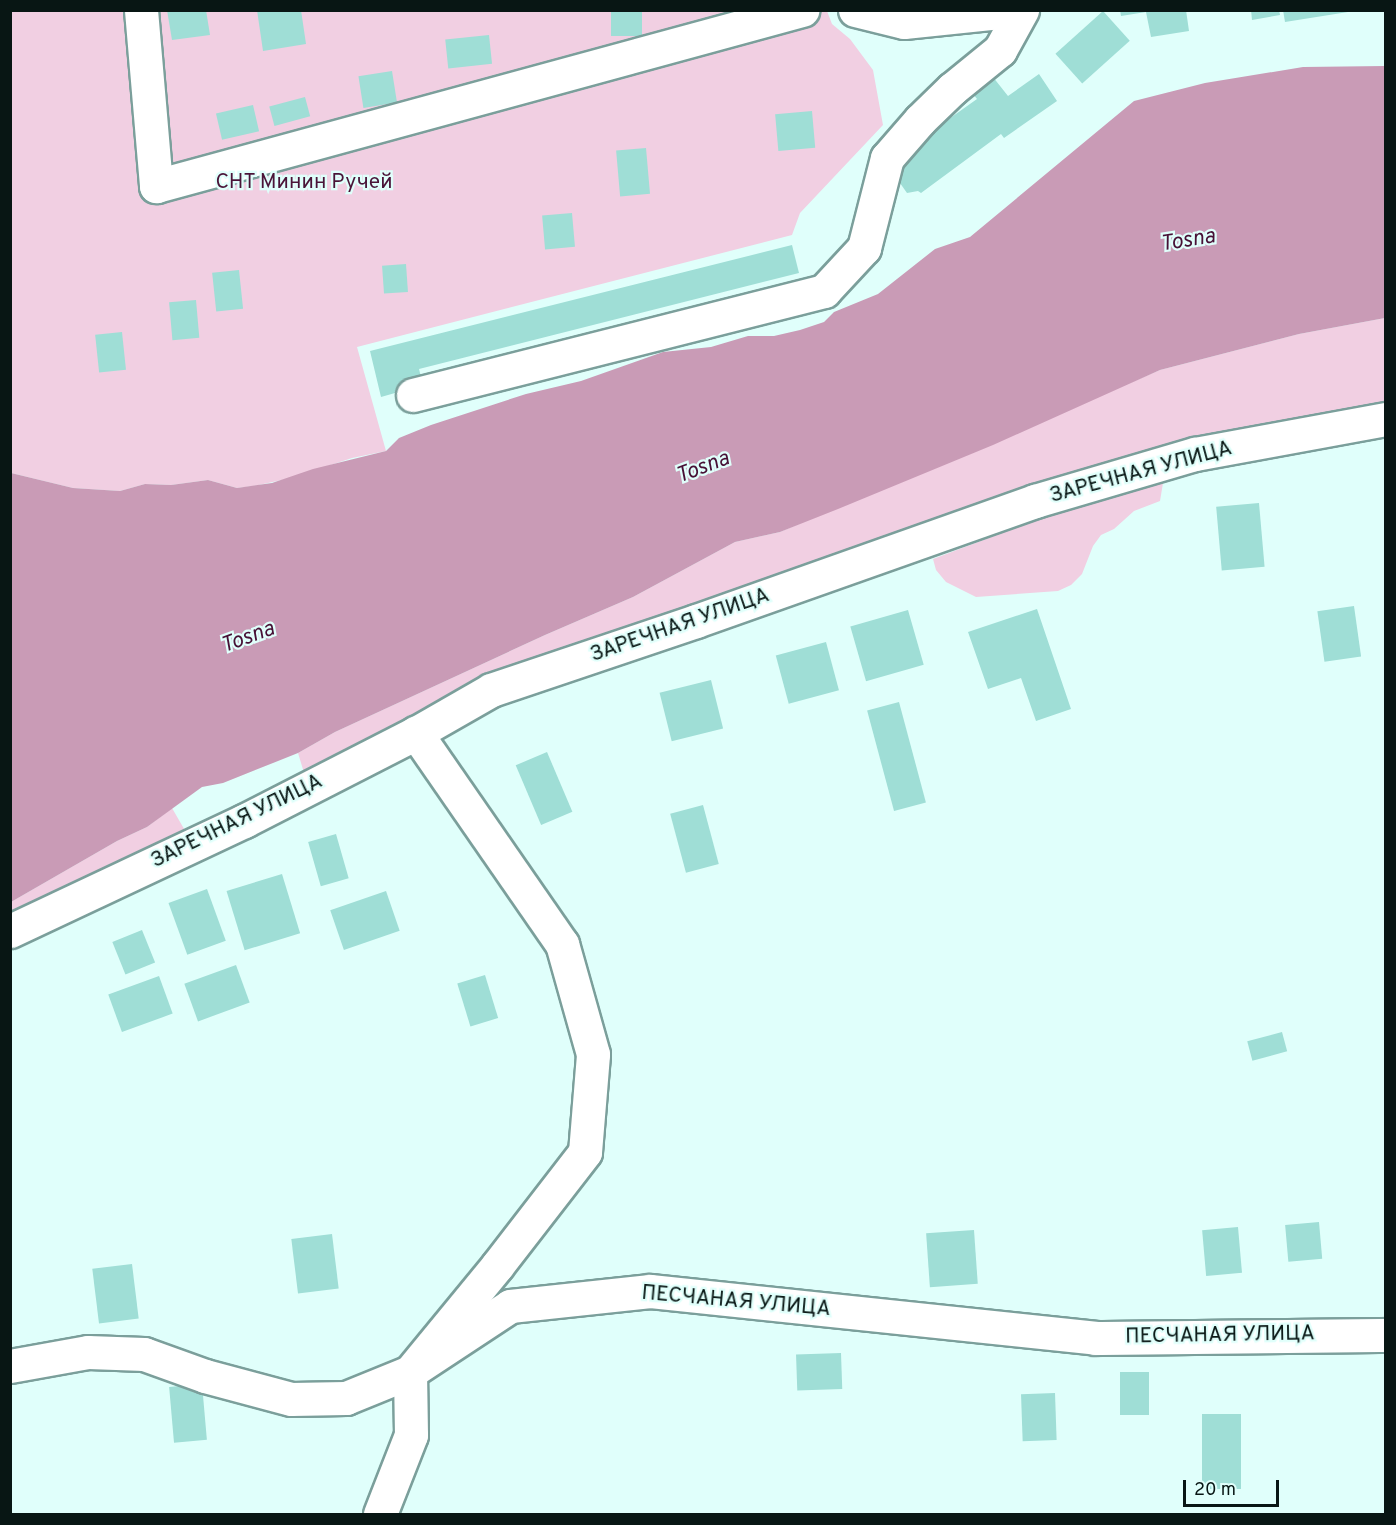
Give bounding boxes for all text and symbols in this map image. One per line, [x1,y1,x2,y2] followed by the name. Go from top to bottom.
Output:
[215,170,393,196] park label: СНТ Минин Ручей
[1159,224,1217,258] water label: Tosna
[1047,437,1235,509] street label: ЗАРЕЧНАЯ УЛИЦА
[673,446,733,490] water label: Tosna
[587,584,773,668] street label: ЗАРЕЧНАЯ УЛИЦА
[218,616,278,660] water label: Tosna
[147,770,327,874] street label: ЗАРЕЧНАЯ УЛИЦА
[640,1281,832,1323] street label: ПЕСЧАНАЯ УЛИЦА
[1125,1322,1315,1350] street label: ПЕСЧАНАЯ УЛИЦА
[1186,1468,1282,1506] scale bar
[1194,1479,1236,1502] text: 20 m

